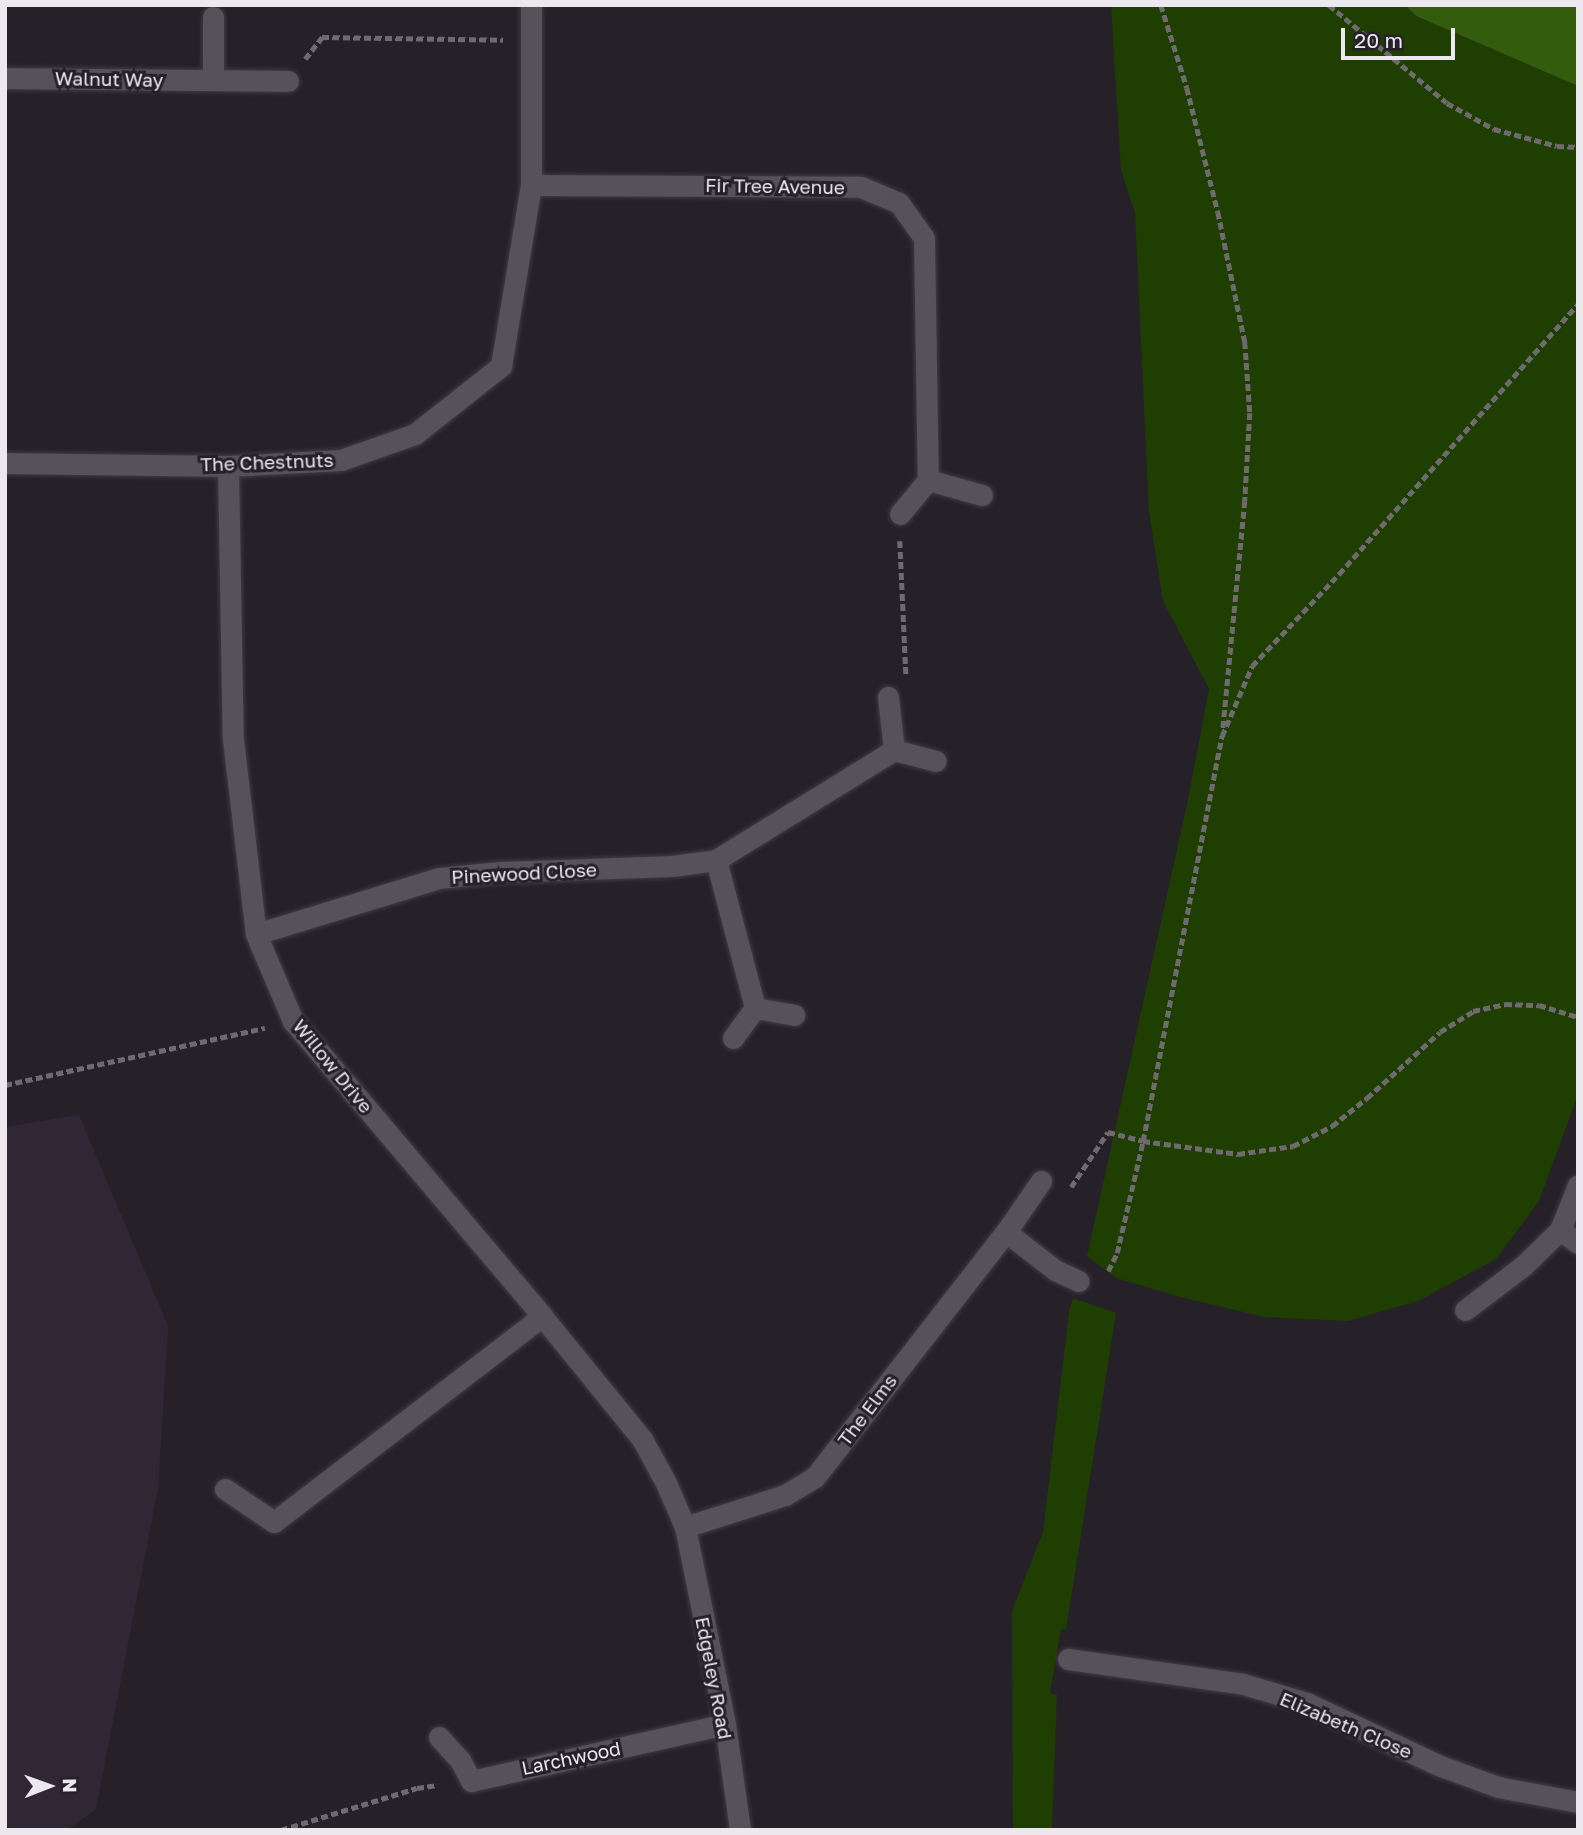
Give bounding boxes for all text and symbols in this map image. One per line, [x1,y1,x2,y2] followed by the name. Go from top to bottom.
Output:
[1345,14,1459,58] scale bar
[1354,27,1403,53] text: 20 m
[55,67,163,91] street label: Walnut Way
[705,173,845,199] street label: Fir Tree Avenue
[200,448,334,476] street label: The Chestnuts
[451,858,597,888] street label: Pinewood Close
[288,1015,378,1117] street label: Willow Drive
[833,1370,901,1450] street label: The Elms
[691,1615,737,1741] street label: Edgeley Road
[1277,1687,1415,1763] street label: Elizabeth Close
[519,1736,623,1780] street label: Larchwood
[14,1751,84,1821] north arrow
[59,1778,82,1793] text: N

